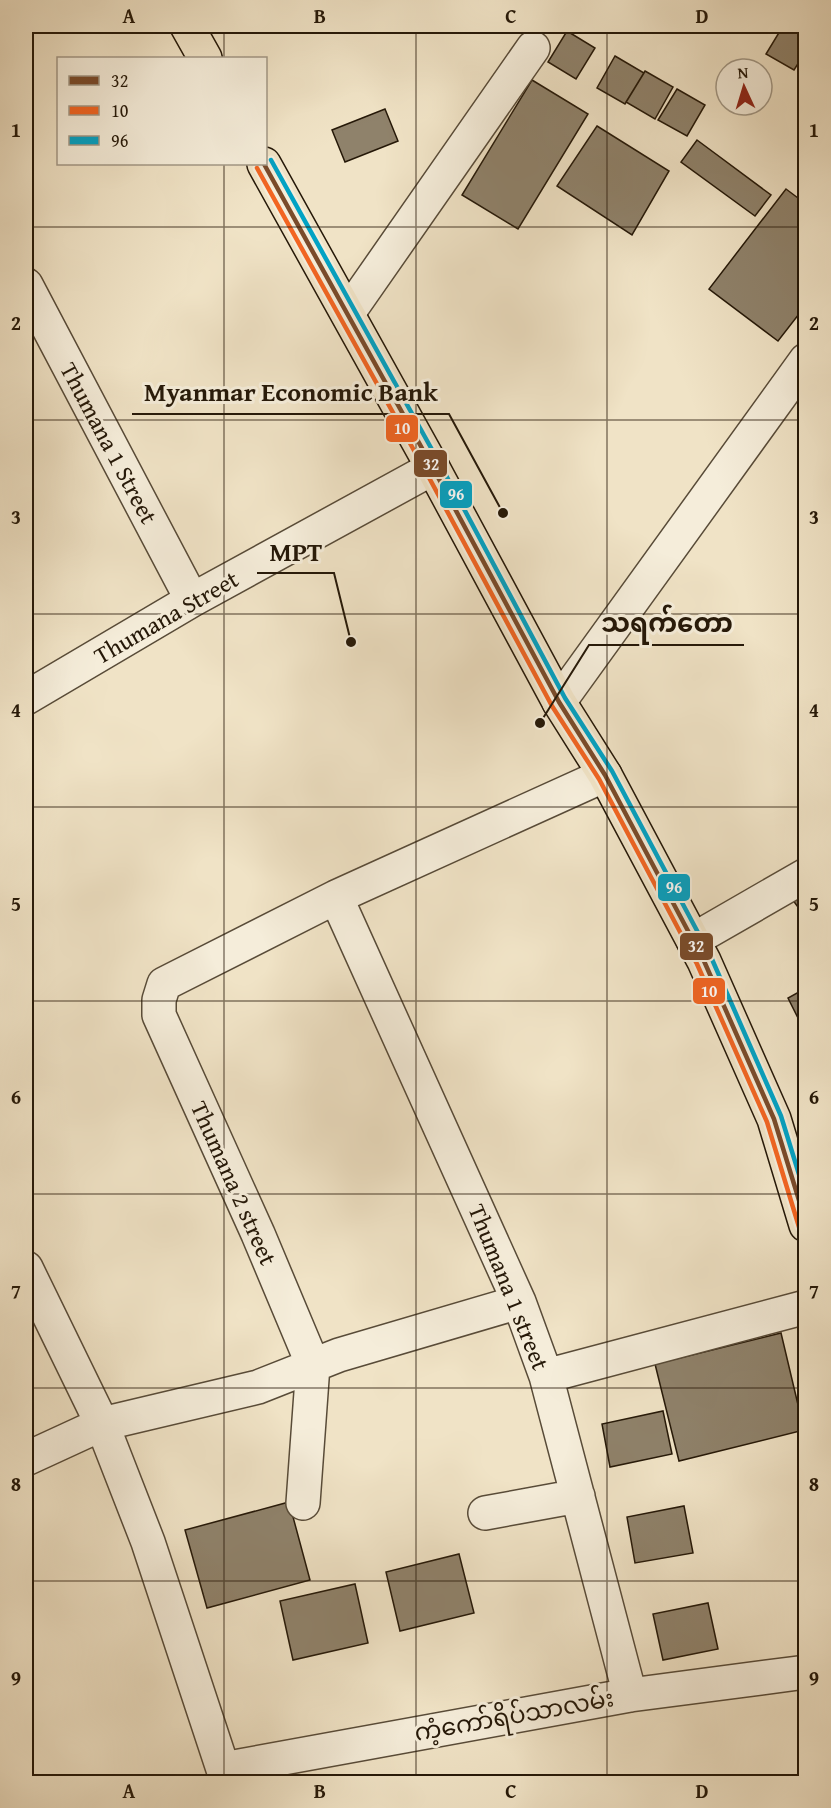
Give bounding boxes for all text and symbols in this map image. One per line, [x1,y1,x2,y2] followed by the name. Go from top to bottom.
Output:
[123,1,136,30] text: A
[314,1,326,30] text: B
[505,1,517,30] text: C
[695,1,709,30] text: D
[57,57,267,165] legend
[714,57,774,117] north arrow
[737,60,749,84] text: N
[111,67,128,94] text: 32
[111,97,129,124] text: 10
[11,115,21,144] text: 1
[809,115,819,144] text: 1
[111,127,128,154] text: 96
[11,308,21,337] text: 2
[809,308,819,337] text: 2
[52,356,167,530] street label: Thumana 1 Street
[132,370,449,414] callout: Myanmar Economic Bank
[144,372,438,411] text: Myanmar Economic Bank
[385,414,419,443] line badge: 10
[394,416,410,440] text: 10
[413,449,448,478] line badge: 32
[423,452,439,476] text: 32
[439,480,473,509] line badge: 96
[448,482,464,506] text: 96
[11,502,21,531] text: 3
[809,502,819,531] text: 3
[257,529,334,573] callout: MPT
[270,532,322,571] text: MPT
[87,561,245,673] street label: Thumana Street
[589,601,744,645] callout: သရက်တော
[601,603,733,645] text: သရက်တော
[11,695,21,724] text: 4
[809,695,819,724] text: 4
[657,873,691,902] line badge: 96
[666,875,682,899] text: 96
[11,889,21,918] text: 5
[809,889,819,918] text: 5
[679,932,714,961] line badge: 32
[688,934,704,958] text: 32
[692,977,726,1005] line badge: 10
[701,979,717,1003] text: 10
[11,1082,21,1111] text: 6
[809,1082,819,1111] text: 6
[182,1095,286,1271] street label: Thumana 2 street
[460,1199,558,1376] street label: Thumana 1 street
[11,1276,21,1305] text: 7
[809,1276,819,1305] text: 7
[11,1469,21,1498] text: 8
[809,1469,819,1498] text: 8
[11,1663,21,1692] text: 9
[809,1663,819,1692] text: 9
[412,1680,617,1752] street label: ကံ့ကော်ရိပ်သာလမ်း
[123,1776,136,1805] text: A
[314,1776,326,1805] text: B
[505,1776,517,1805] text: C
[695,1776,709,1805] text: D

